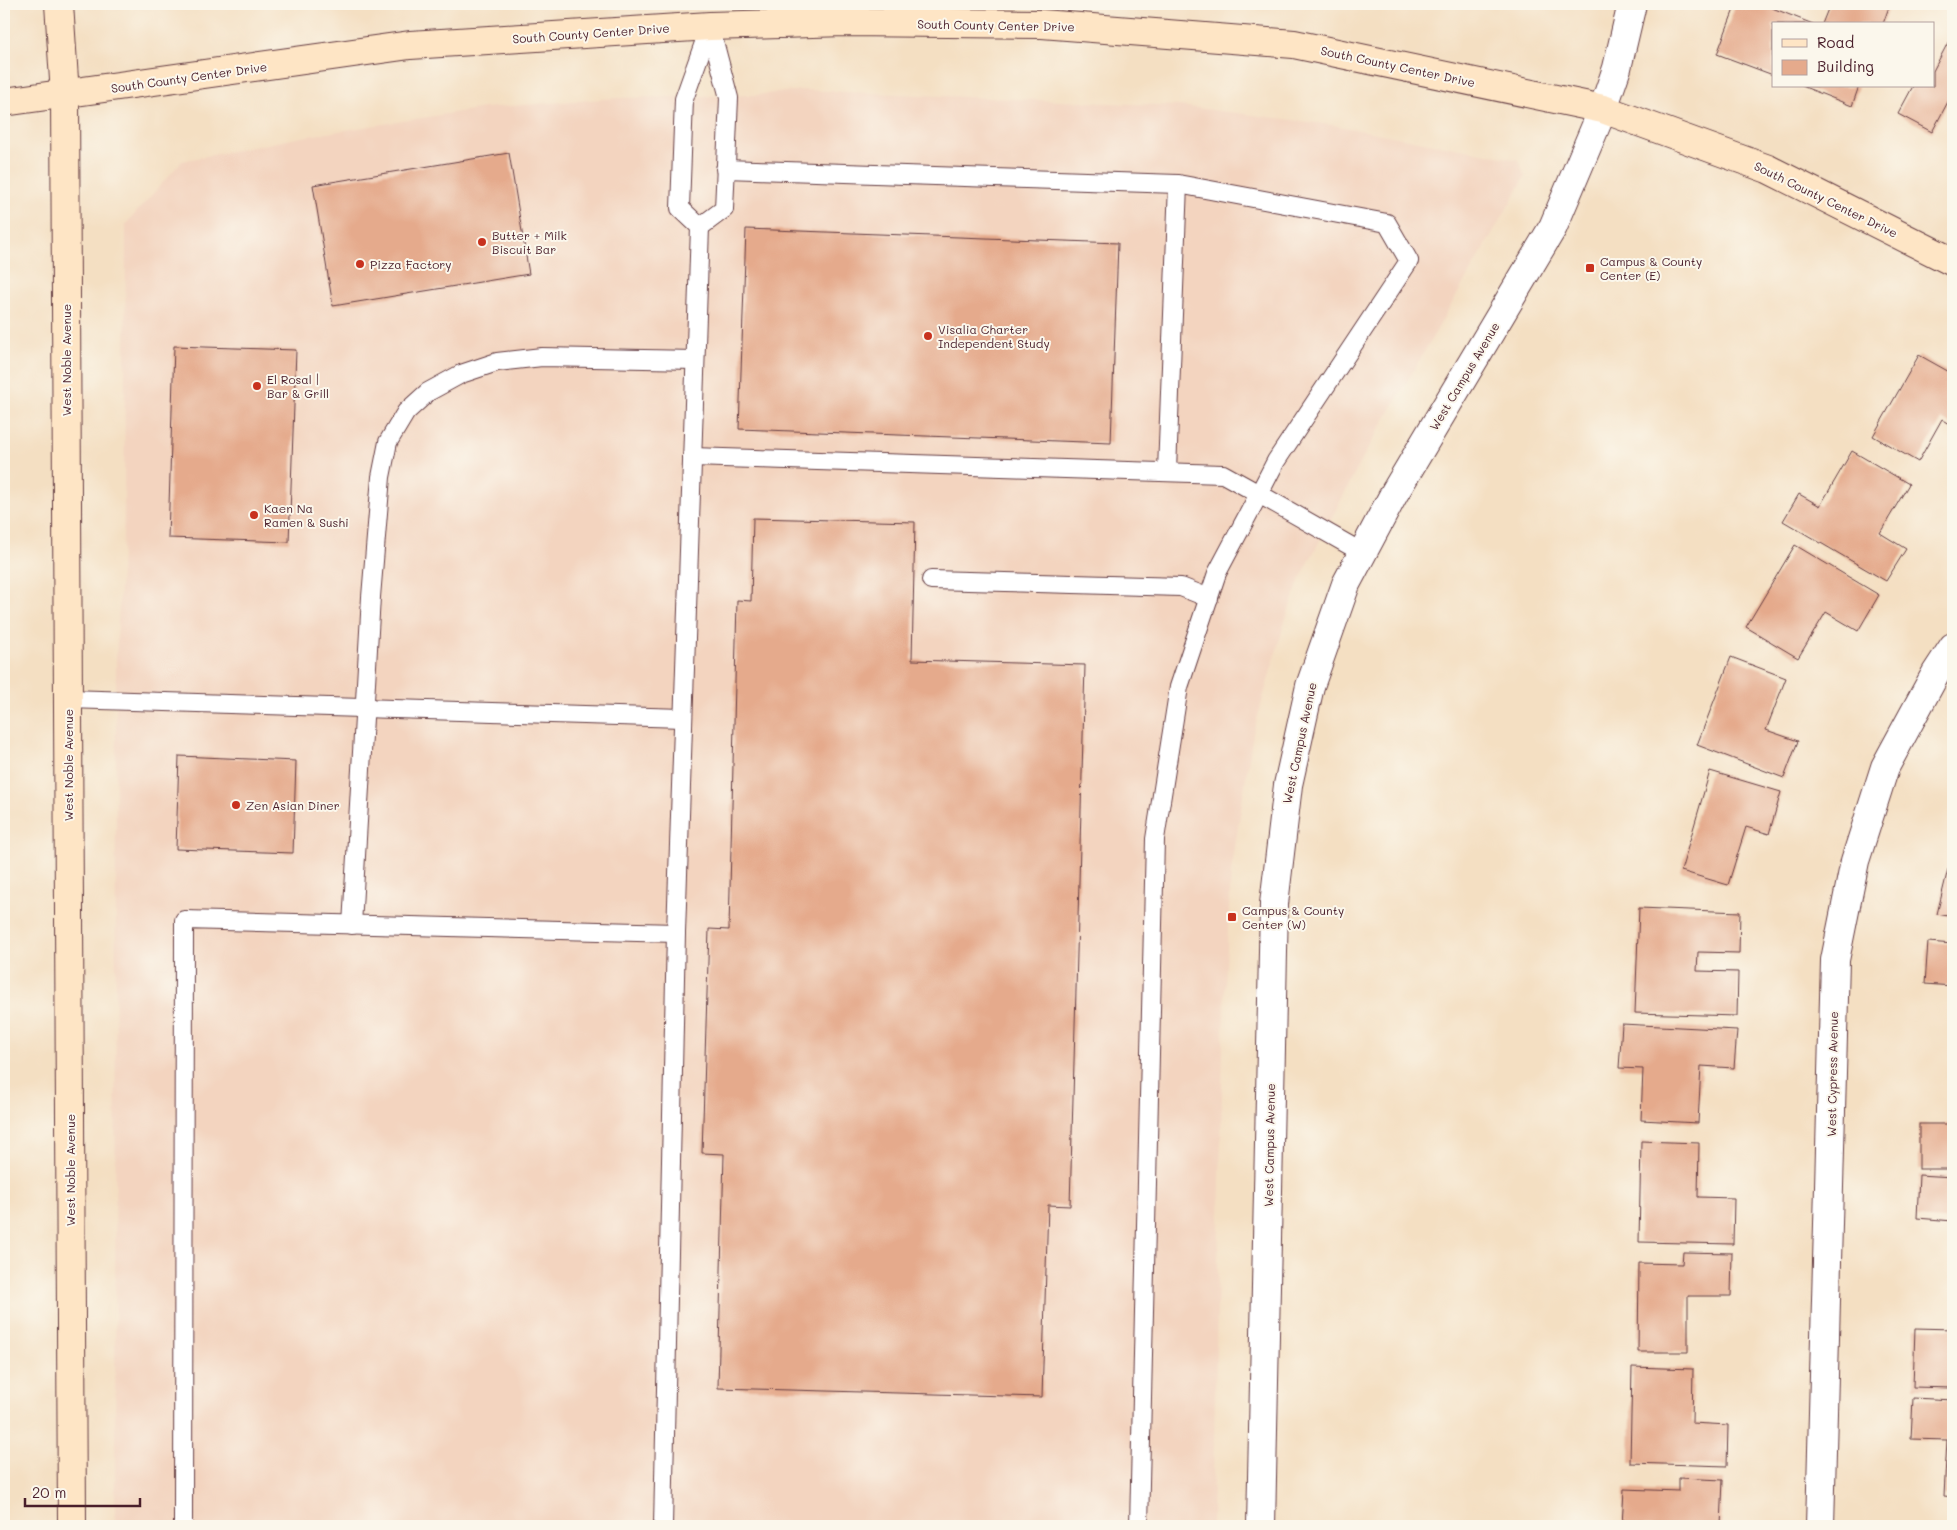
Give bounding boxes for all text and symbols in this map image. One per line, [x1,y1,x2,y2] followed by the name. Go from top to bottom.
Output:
[917,16,1075,34] street label: South County Center Drive
[512,20,670,46] street label: South County Center Drive
[1772,22,1934,88] legend
[1817,32,1854,52] text: Road
[1319,42,1477,90] street label: South County Center Drive
[1817,56,1874,76] text: Building
[110,58,268,96] street label: South County Center Drive
[1752,157,1900,241] street label: South County Center Drive
[492,227,567,257] place label: Butter + Milk Biscuit Bar
[476,236,488,248] marker: Butter + Milk Biscuit Bar
[1600,253,1702,283] place label: Campus & County Center (E)
[370,256,452,272] place label: Pizza Factory
[354,258,366,270] marker: Pizza Factory
[1584,262,1596,274] marker: Campus & County Center (E)
[58,304,74,416] street label: West Noble Avenue
[1425,319,1503,433] street label: West Campus Avenue
[938,321,1050,351] place label: Visalia Charter Independent Study
[922,330,934,342] marker: Visalia Charter Independent Study
[267,371,329,401] place label: El Rosal | Bar & Grill
[251,380,263,392] marker: El Rosal | Bar & Grill
[264,500,349,530] place label: Kaen Na Ramen & Sushi
[248,509,260,521] marker: Kaen Na Ramen & Sushi
[1278,681,1320,805] street label: West Campus Avenue
[60,709,76,821] street label: West Noble Avenue
[246,797,340,813] place label: Zen Asian Diner
[230,799,242,811] marker: Zen Asian Diner
[1242,902,1344,932] place label: Campus & County Center (W)
[1226,911,1238,923] marker: Campus & County Center (W)
[1823,1011,1841,1137] street label: West Cypress Avenue
[1260,1083,1278,1207] street label: West Campus Avenue
[62,1114,78,1226] street label: West Noble Avenue
[25,1475,140,1507] scale bar
[32,1482,66,1502] text: 20 m

